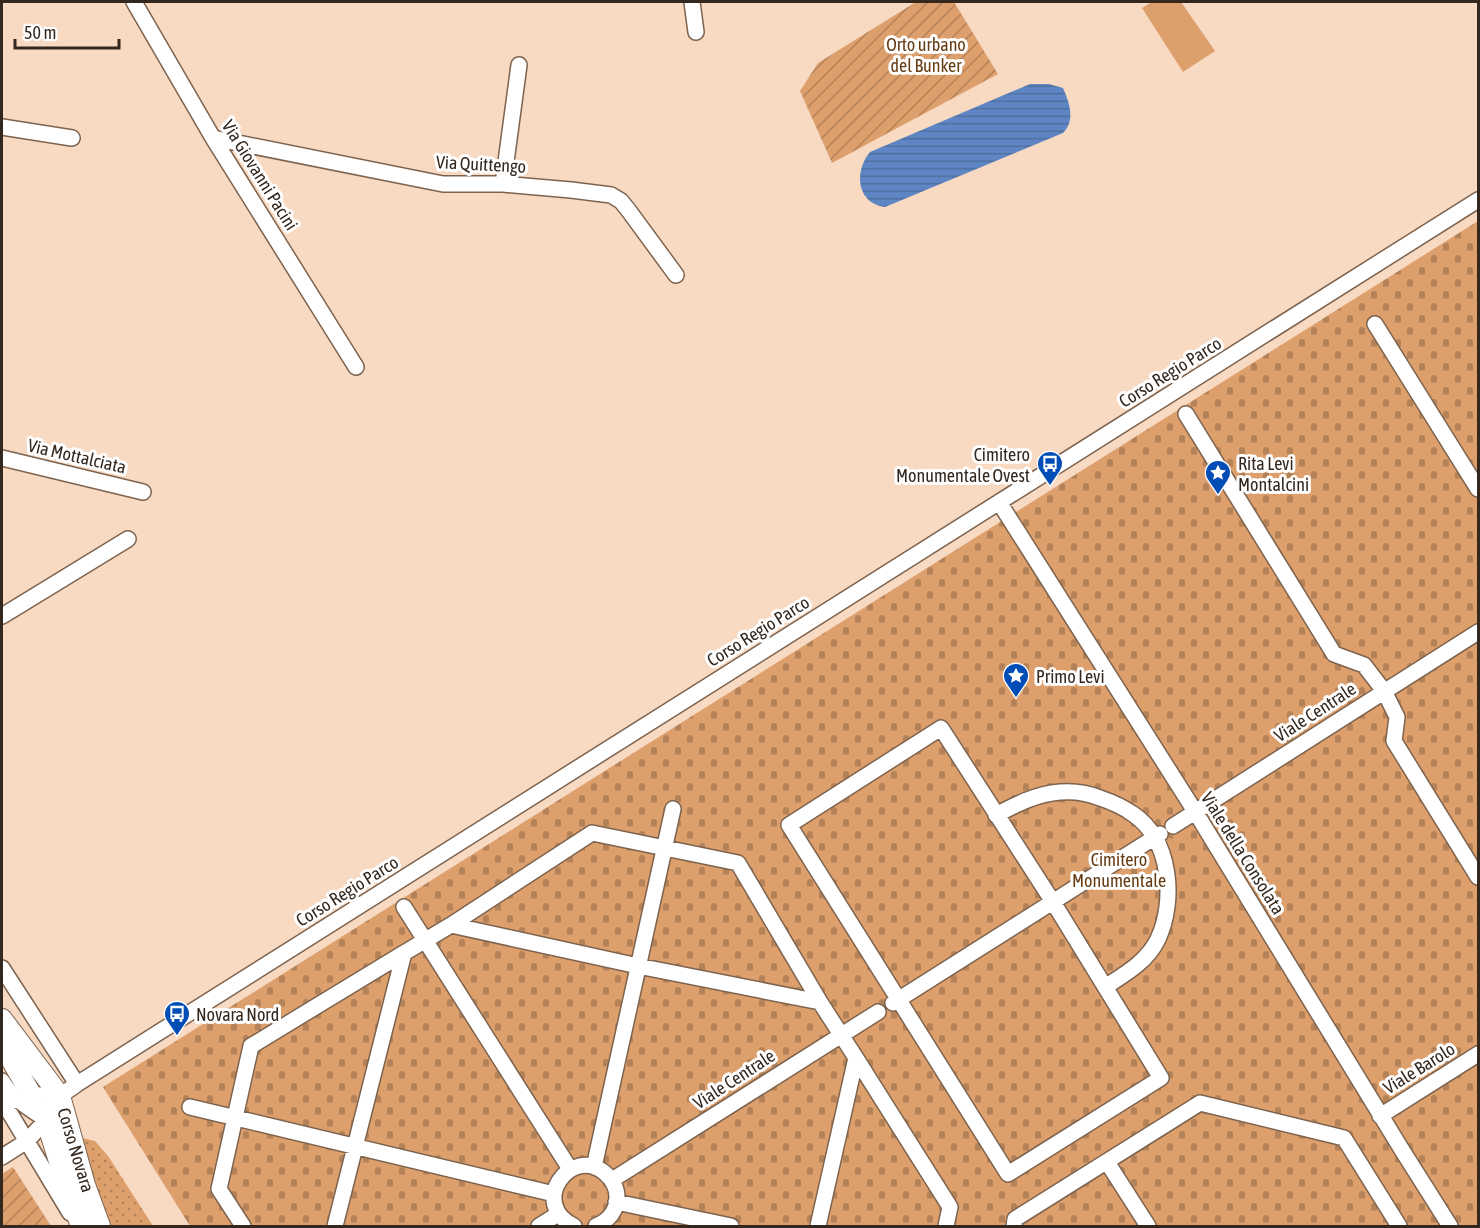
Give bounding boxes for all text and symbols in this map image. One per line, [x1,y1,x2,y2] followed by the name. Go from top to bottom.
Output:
[15,12,118,50] scale bar
[24,22,56,43] text: 50 m
[886,34,966,76] park label: Orto urbano del Bunker
[218,116,302,234] street label: Via Giovanni Pacini
[435,151,527,177] street label: Via Quittengo
[1115,332,1225,412] street label: Corso Regio Parco
[26,434,128,478] street label: Via Mottalciata
[896,444,1030,486] place label: Cimitero Monumentale Ovest
[1035,449,1065,487] bus stop icon: Cimitero Monumentale Ovest
[1238,453,1309,495] place label: Rita Levi Montalcini
[1203,458,1233,496] place icon: Rita Levi Montalcini
[703,591,813,671] street label: Corso Regio Parco
[1001,661,1031,699] place icon: Primo Levi
[1036,666,1105,687] place label: Primo Levi
[1270,678,1360,746] street label: Viale Centrale
[1197,788,1289,918] street label: Viale della Consolata
[1072,849,1166,891] park label: Cimitero Monumentale
[292,851,402,931] street label: Corso Regio Parco
[162,999,192,1037] bus stop icon: Novara Nord
[196,1004,279,1025] place label: Novara Nord
[1379,1038,1459,1098] street label: Viale Barolo
[689,1045,779,1113] street label: Viale Centrale
[53,1105,99,1195] street label: Corso Novara

